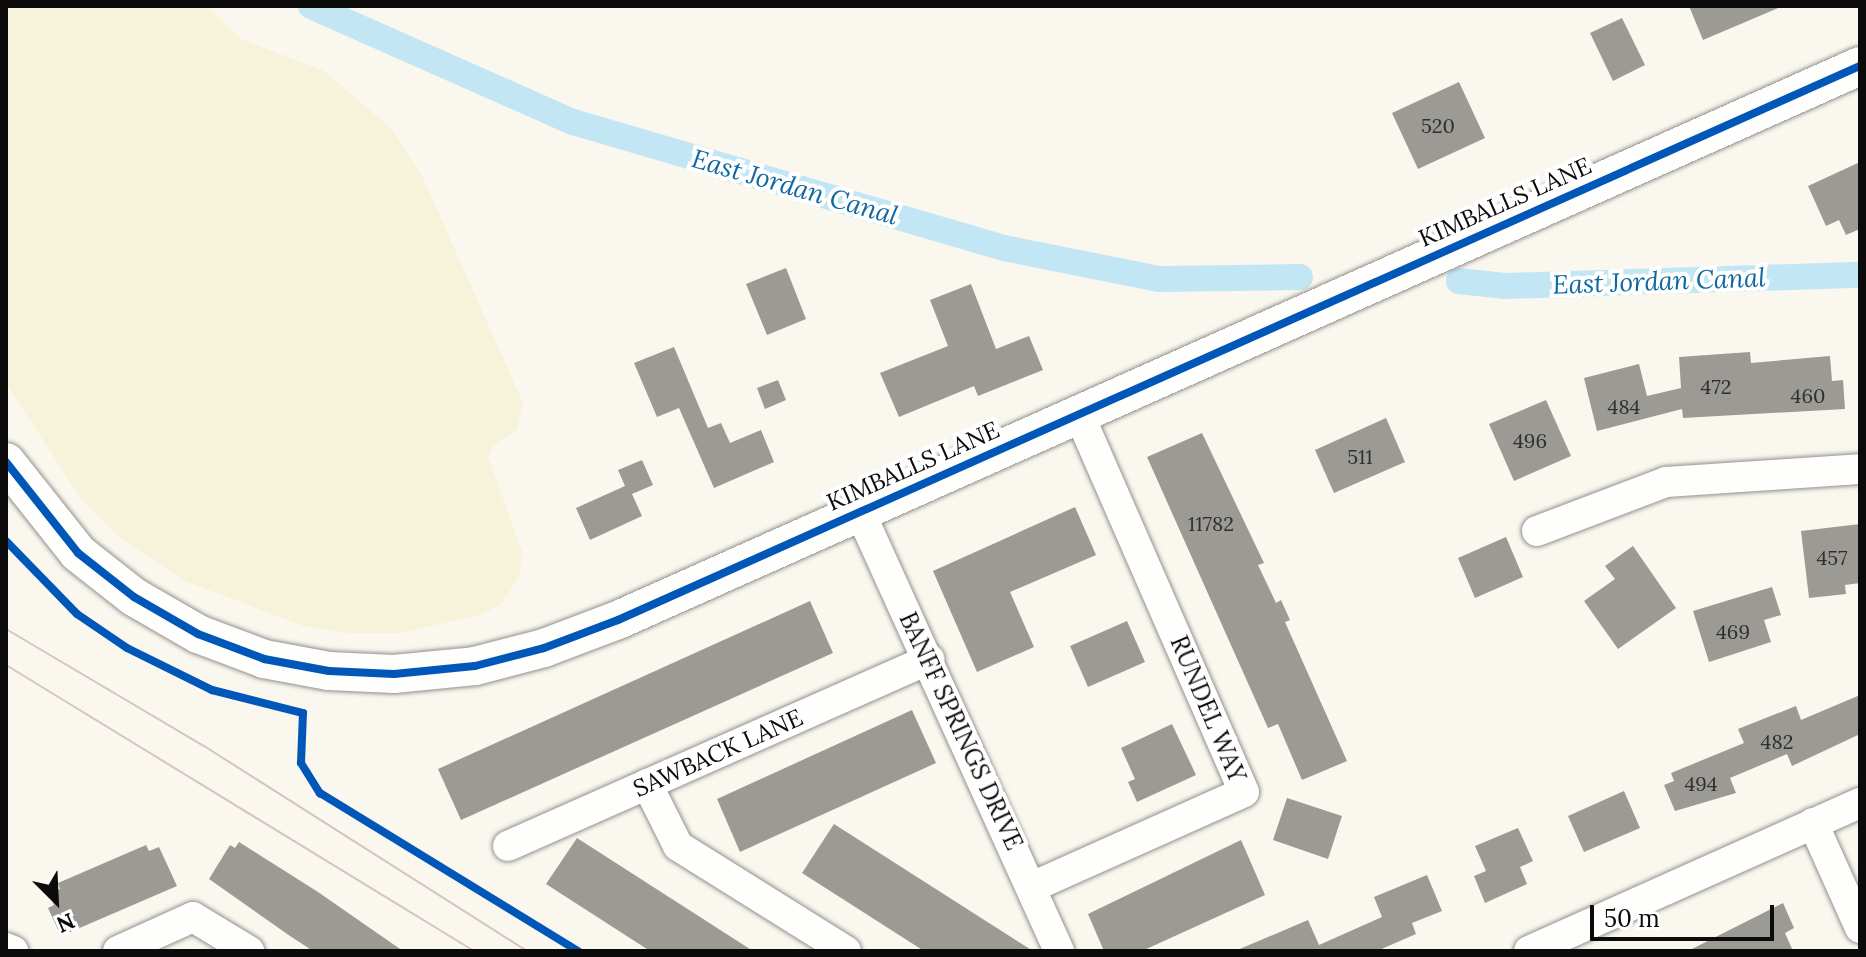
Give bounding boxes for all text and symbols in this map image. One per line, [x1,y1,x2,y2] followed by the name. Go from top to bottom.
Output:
[1421,113,1455,137] house number: 520
[688,143,902,231] water label: East Jordan Canal
[1414,151,1596,253] street label: KIMBALLS LANE
[1552,262,1766,300] water label: East Jordan Canal
[1701,374,1731,398] house number: 472
[1791,383,1825,407] house number: 460
[1608,394,1640,418] house number: 484
[822,415,1004,517] street label: KIMBALLS LANE
[1513,428,1547,452] house number: 496
[1347,444,1373,468] house number: 511
[1188,511,1234,535] house number: 11782
[1817,545,1847,569] house number: 457
[893,608,1029,854] street label: BANFF SPRINGS DRIVE
[1716,619,1750,643] house number: 469
[1164,631,1252,787] street label: RUNDEL WAY
[629,703,807,803] street label: SAWBACK LANE
[1761,729,1793,753] house number: 482
[1684,771,1718,795] house number: 494
[16,861,96,941] north arrow
[1594,889,1778,939] scale bar
[1604,903,1660,934] text: 50 m
[52,907,79,939] text: N

